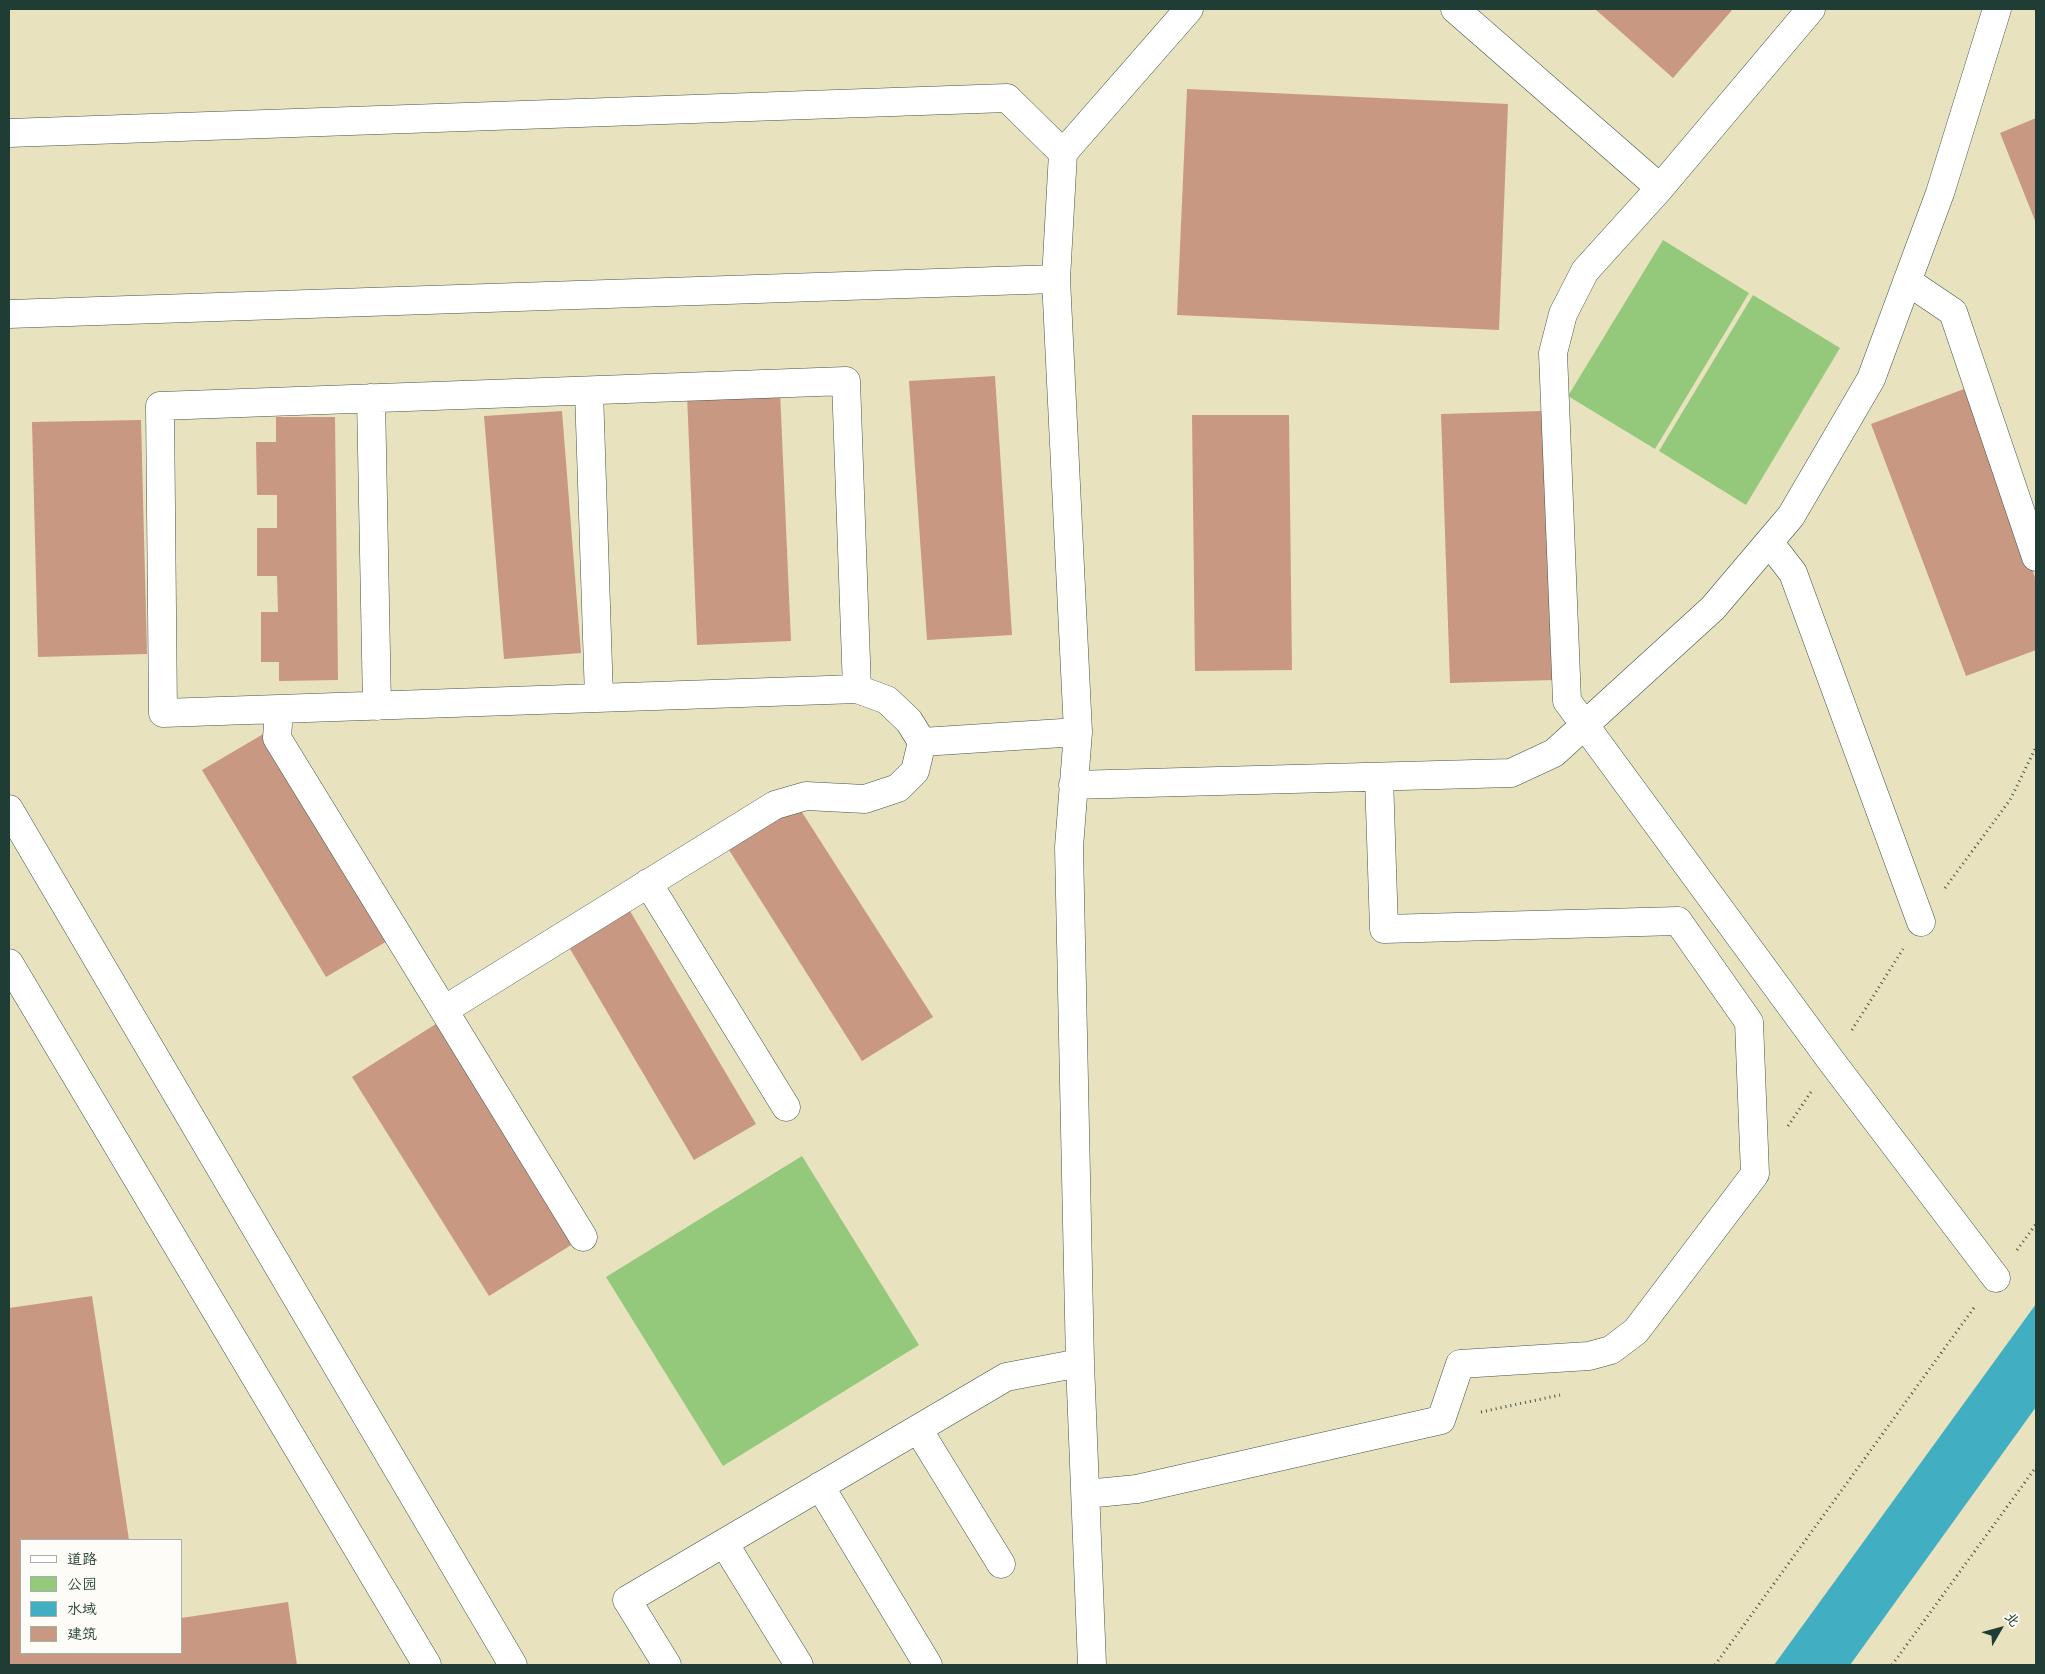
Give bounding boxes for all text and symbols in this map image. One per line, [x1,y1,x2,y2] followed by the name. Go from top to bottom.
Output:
[20,1539,182,1654] legend
[67,1550,97,1569] text: 道路
[67,1575,97,1594] text: 公园
[67,1600,97,1619] text: 水域
[1975,1604,2025,1654] north arrow
[2001,1609,2023,1630] text: 北
[67,1625,97,1644] text: 建筑

